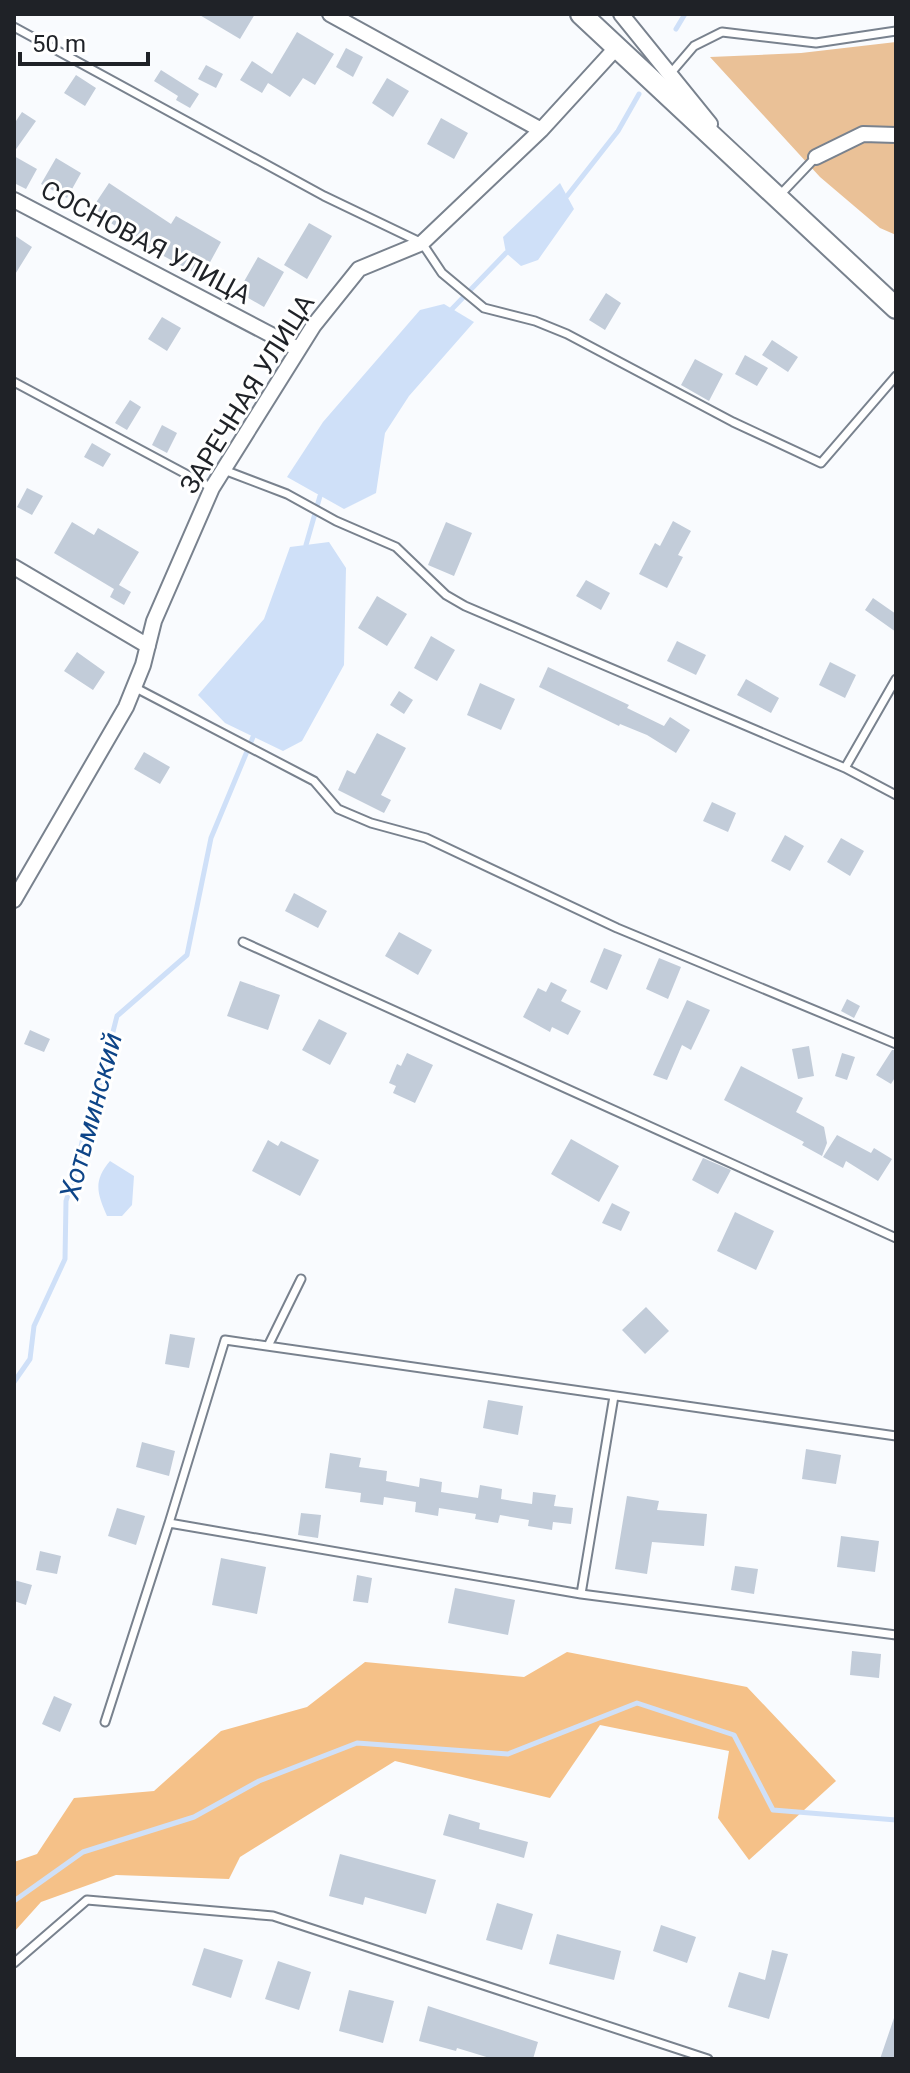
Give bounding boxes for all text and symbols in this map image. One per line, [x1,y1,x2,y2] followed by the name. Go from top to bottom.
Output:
[20,16,148,66] scale bar
[32,30,86,58] text: 50 m
[36,174,256,310] street label: СОСНОВАЯ УЛИЦА
[174,289,320,499] street label: ЗАРЕЧНАЯ УЛИЦА
[53,1029,129,1204] water label: Хотьминский

